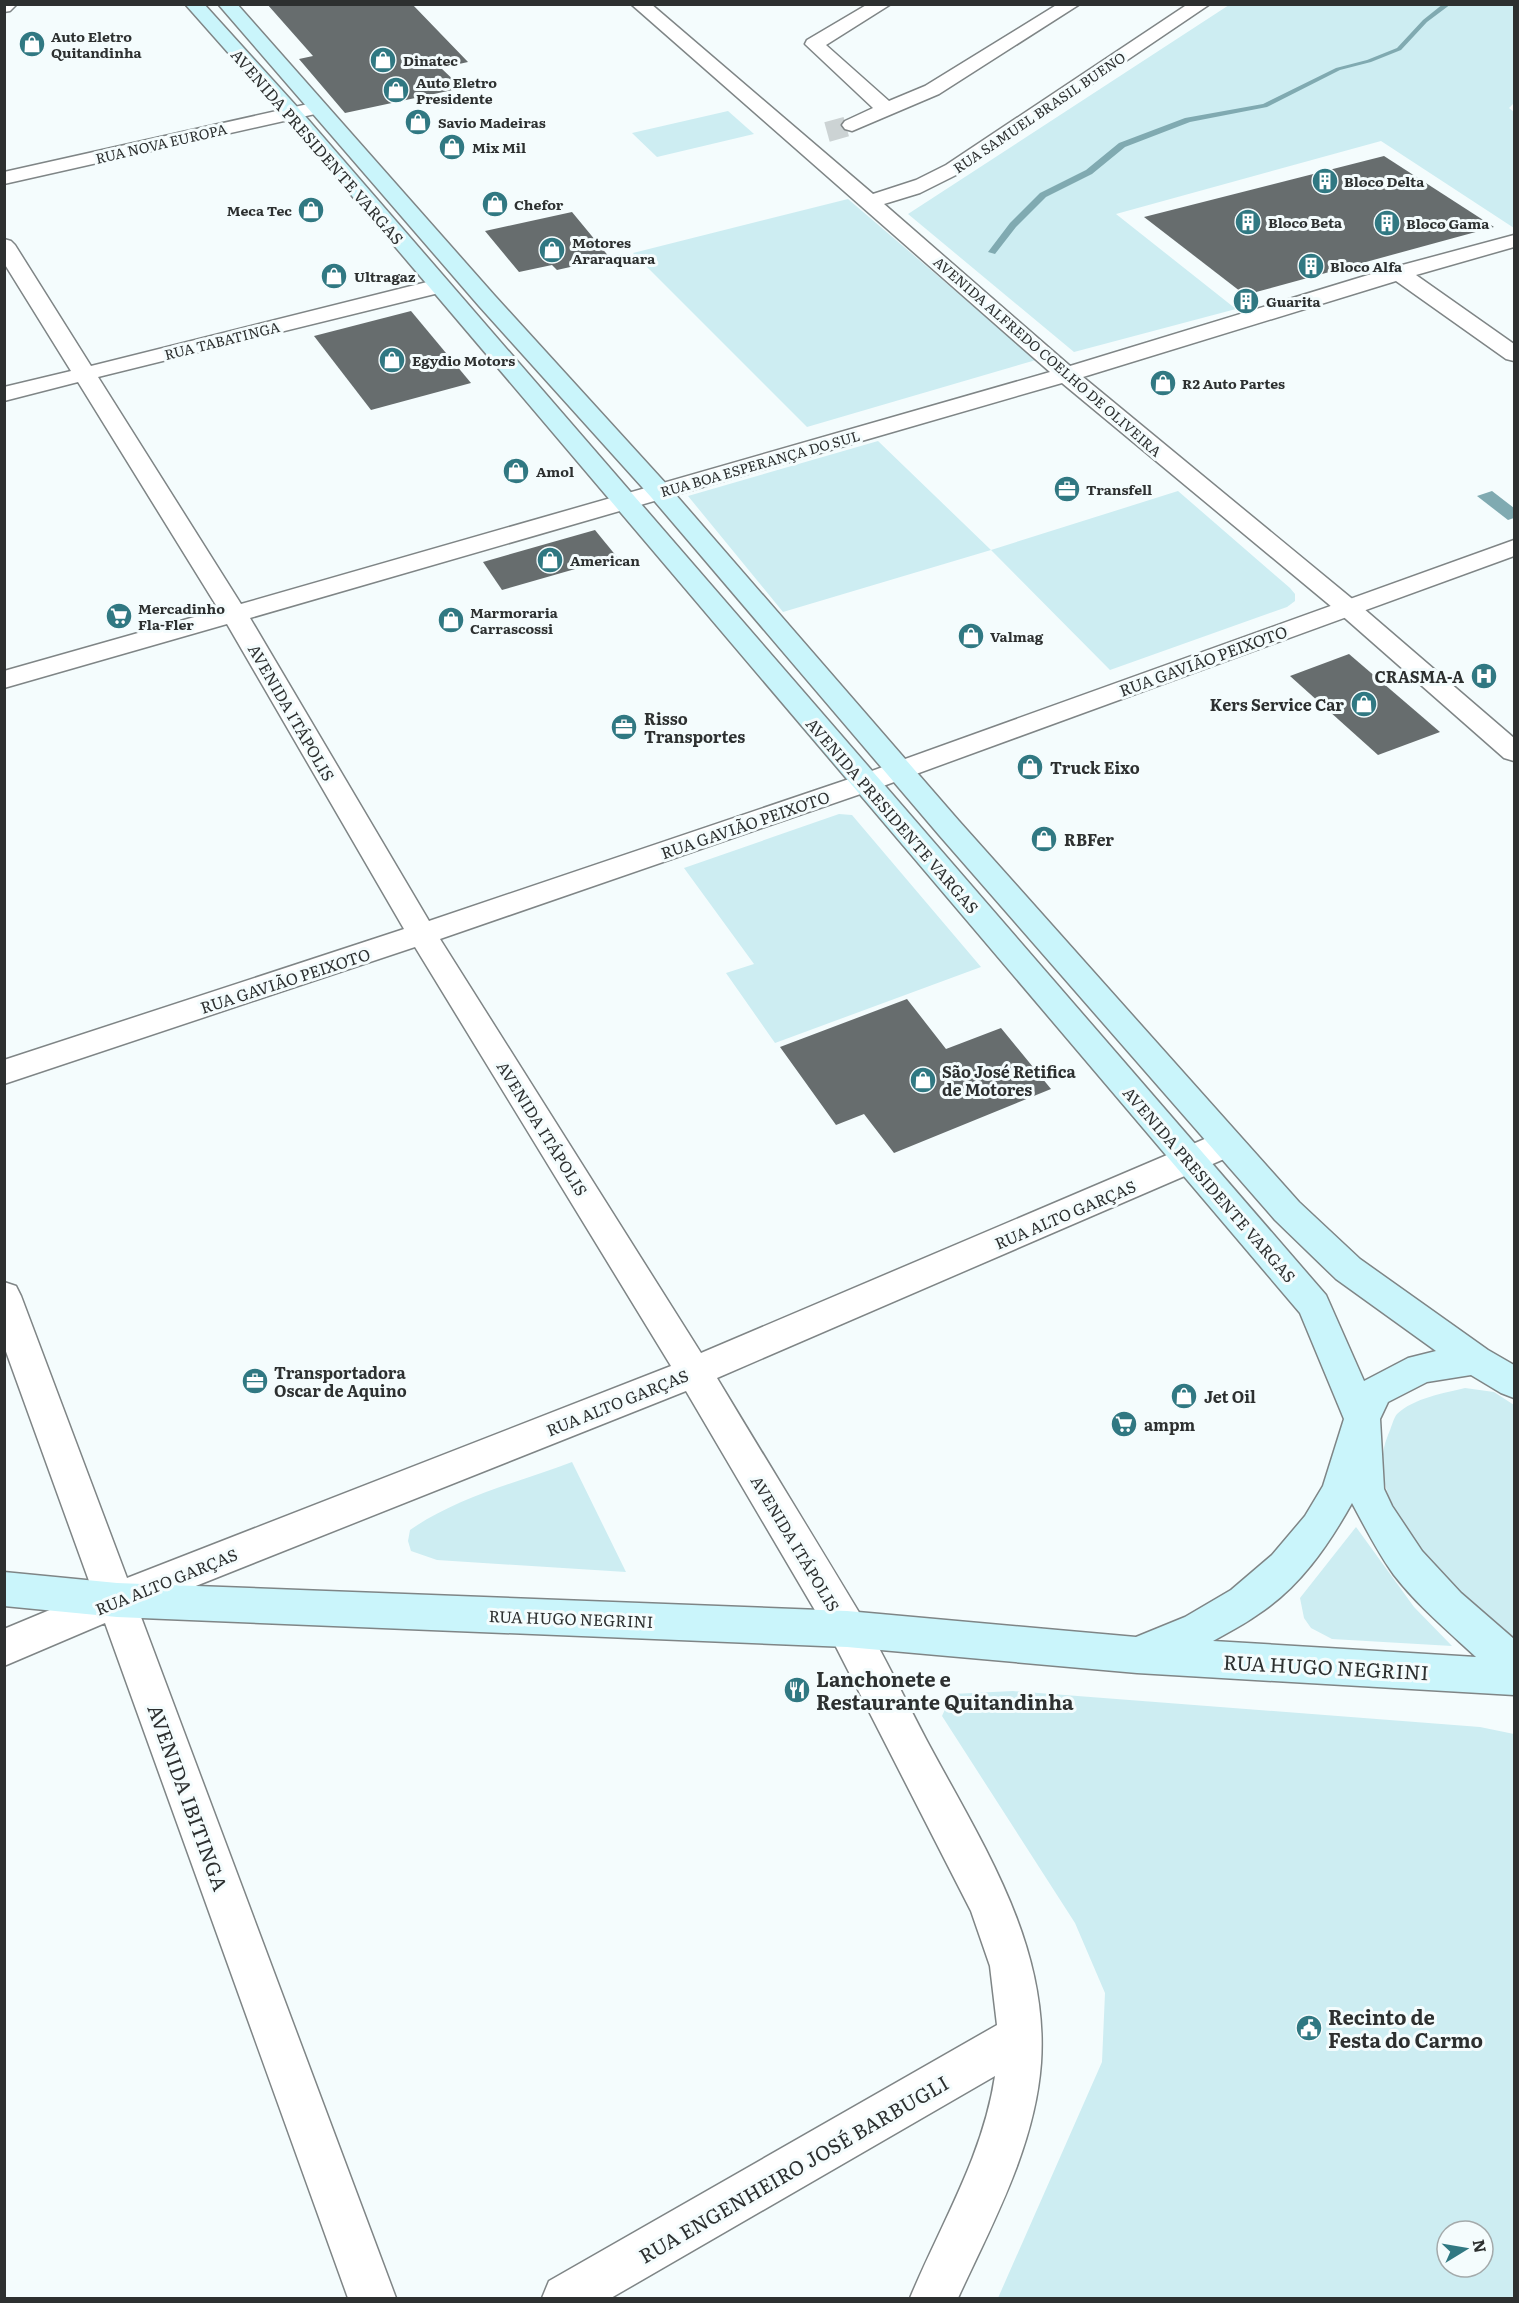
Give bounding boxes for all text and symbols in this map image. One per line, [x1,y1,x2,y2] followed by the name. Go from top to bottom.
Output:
[51,26,143,62] place label: Auto Eletro Quitandinha
[17,29,47,59] shop icon: Auto Eletro Quitandinha
[226,43,410,249] street label: AVENIDA PRESIDENTE VARGAS
[368,45,398,75] shop icon: Dinatec
[949,47,1129,177] street label: RUA SAMUEL BRASIL BUENO
[403,50,458,70] place label: Dinatec
[416,72,497,108] place label: Auto Eletro Presidente
[381,75,411,105] shop icon: Auto Eletro Presidente
[403,107,433,137] shop icon: Savio Madeiras
[438,112,546,132] place label: Savio Madeiras
[93,118,229,168] street label: RUA NOVA EUROPA
[437,132,467,162] shop icon: Mix Mil
[472,137,526,157] place label: Mix Mil
[1310,166,1340,196] building icon: Bloco Delta
[1344,171,1425,191] place label: Bloco Delta
[480,189,510,219] shop icon: Chefor
[514,194,564,214] place label: Chefor
[296,195,326,225] shop icon: Meca Tec
[227,200,292,220] place label: Meca Tec
[1233,207,1263,237] building icon: Bloco Beta
[1372,208,1402,238] building icon: Bloco Gama
[1268,212,1343,232] place label: Bloco Beta
[1406,213,1490,233] place label: Bloco Gama
[572,232,656,268] place label: Motores Araraquara
[537,235,567,265] shop icon: Motores Araraquara
[930,251,1167,461] street label: AVENIDA ALFREDO COELHO DE OLIVEIRA
[1296,251,1326,281] building icon: Bloco Alfa
[1330,256,1403,276] place label: Bloco Alfa
[319,261,349,291] shop icon: Ultragaz
[354,266,416,286] place label: Ultragaz
[1231,286,1261,316] building icon: Guarita
[1266,291,1322,311] place label: Guarita
[162,316,282,364] street label: RUA TABATINGA
[377,345,407,375] shop icon: Egydio Motors
[412,350,515,370] place label: Egydio Motors
[1148,368,1178,398] shop icon: R2 Auto Partes
[1182,373,1285,393] place label: R2 Auto Partes
[658,425,862,501] street label: RUA BOA ESPERANÇA DO SUL
[501,456,531,486] shop icon: Amol
[536,461,574,481] place label: Amol
[1052,474,1082,504] office icon: Transfell
[1086,479,1152,499] place label: Transfell
[535,545,565,575] shop icon: American
[570,550,640,570] place label: American
[138,598,225,634] place label: Mercadinho Fla-Fler
[104,601,134,631] supermarket icon: Mercadinho Fla-Fler
[470,602,559,638] place label: Marmoraria Carrascossi
[436,605,466,635] shop icon: Marmoraria Carrascossi
[1116,618,1290,702] street label: RUA GAVIÃO PEIXOTO
[956,621,986,651] shop icon: Valmag
[990,626,1044,646] place label: Valmag
[243,639,341,785] street label: AVENIDA ITÁPOLIS
[1469,661,1499,691] hospital icon: CRASMA-A
[1374,664,1464,688] place label: CRASMA-A
[1349,689,1379,719] shop icon: Kers Service Car
[1210,692,1344,716] place label: Kers Service Car
[644,706,745,748] place label: Risso Transportes
[609,712,639,742] office icon: Risso Transportes
[801,712,985,918] street label: AVENIDA PRESIDENTE VARGAS
[1015,752,1045,782] shop icon: Truck Eixo
[1050,755,1140,779] place label: Truck Eixo
[657,784,833,864] street label: RUA GAVIÃO PEIXOTO
[1029,824,1059,854] shop icon: RBFer
[1064,827,1114,851] place label: RBFer
[197,941,373,1019] street label: RUA GAVIÃO PEIXOTO
[492,1056,594,1200] street label: AVENIDA ITÁPOLIS
[942,1059,1077,1101] place label: São José Retifica de Motores
[908,1065,938,1095] shop icon: São José Retifica de Motores
[1118,1081,1302,1287] street label: AVENIDA PRESIDENTE VARGAS
[991,1173,1139,1255] street label: RUA ALTO GARÇAS
[274,1360,407,1402] place label: Transportadora Oscar de Aquino
[542,1363,692,1441] street label: RUA ALTO GARÇAS
[240,1366,270,1396] office icon: Transportadora Oscar de Aquino
[1169,1381,1199,1411] shop icon: Jet Oil
[1204,1384,1256,1408] place label: Jet Oil
[1109,1409,1139,1439] supermarket icon: ampm
[1144,1412,1195,1436] place label: ampm
[746,1470,846,1616] street label: AVENIDA ITÁPOLIS
[91,1542,241,1620] street label: RUA ALTO GARÇAS
[488,1603,654,1633] street label: RUA HUGO NEGRINI
[1222,1646,1430,1686] street label: RUA HUGO NEGRINI
[816,1663,1074,1716] place label: Lanchonete e Restaurante Quitandinha
[782,1675,812,1705] restaurant icon: Lanchonete e Restaurante Quitandinha
[141,1699,237,1895] street label: AVENIDA IBITINGA
[1328,2001,1483,2054] place label: Recinto de Festa do Carmo
[1294,2013,1324,2043] public building icon: Recinto de Festa do Carmo
[632,2067,954,2269] street label: RUA ENGENHEIRO JOSÉ BARBUGLI
[1435,2219,1495,2279] north arrow
[1468,2237,1494,2255] text: N

